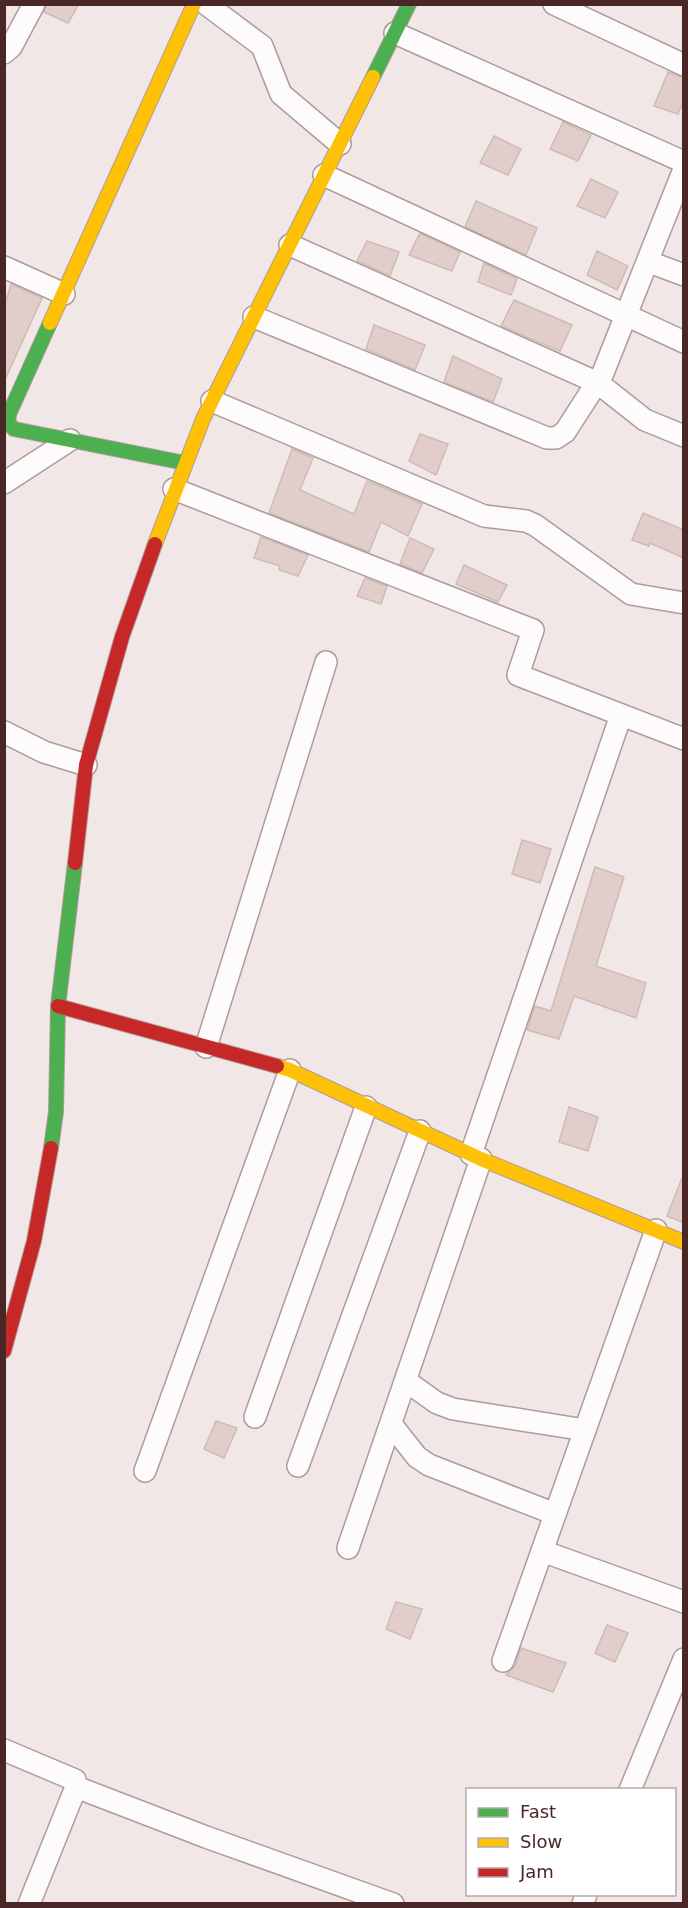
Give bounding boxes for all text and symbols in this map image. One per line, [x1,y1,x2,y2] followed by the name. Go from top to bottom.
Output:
[466,1788,676,1896] legend
[520,1801,556,1822] text: Fast
[520,1831,562,1852] text: Slow
[519,1861,554,1882] text: Jam

